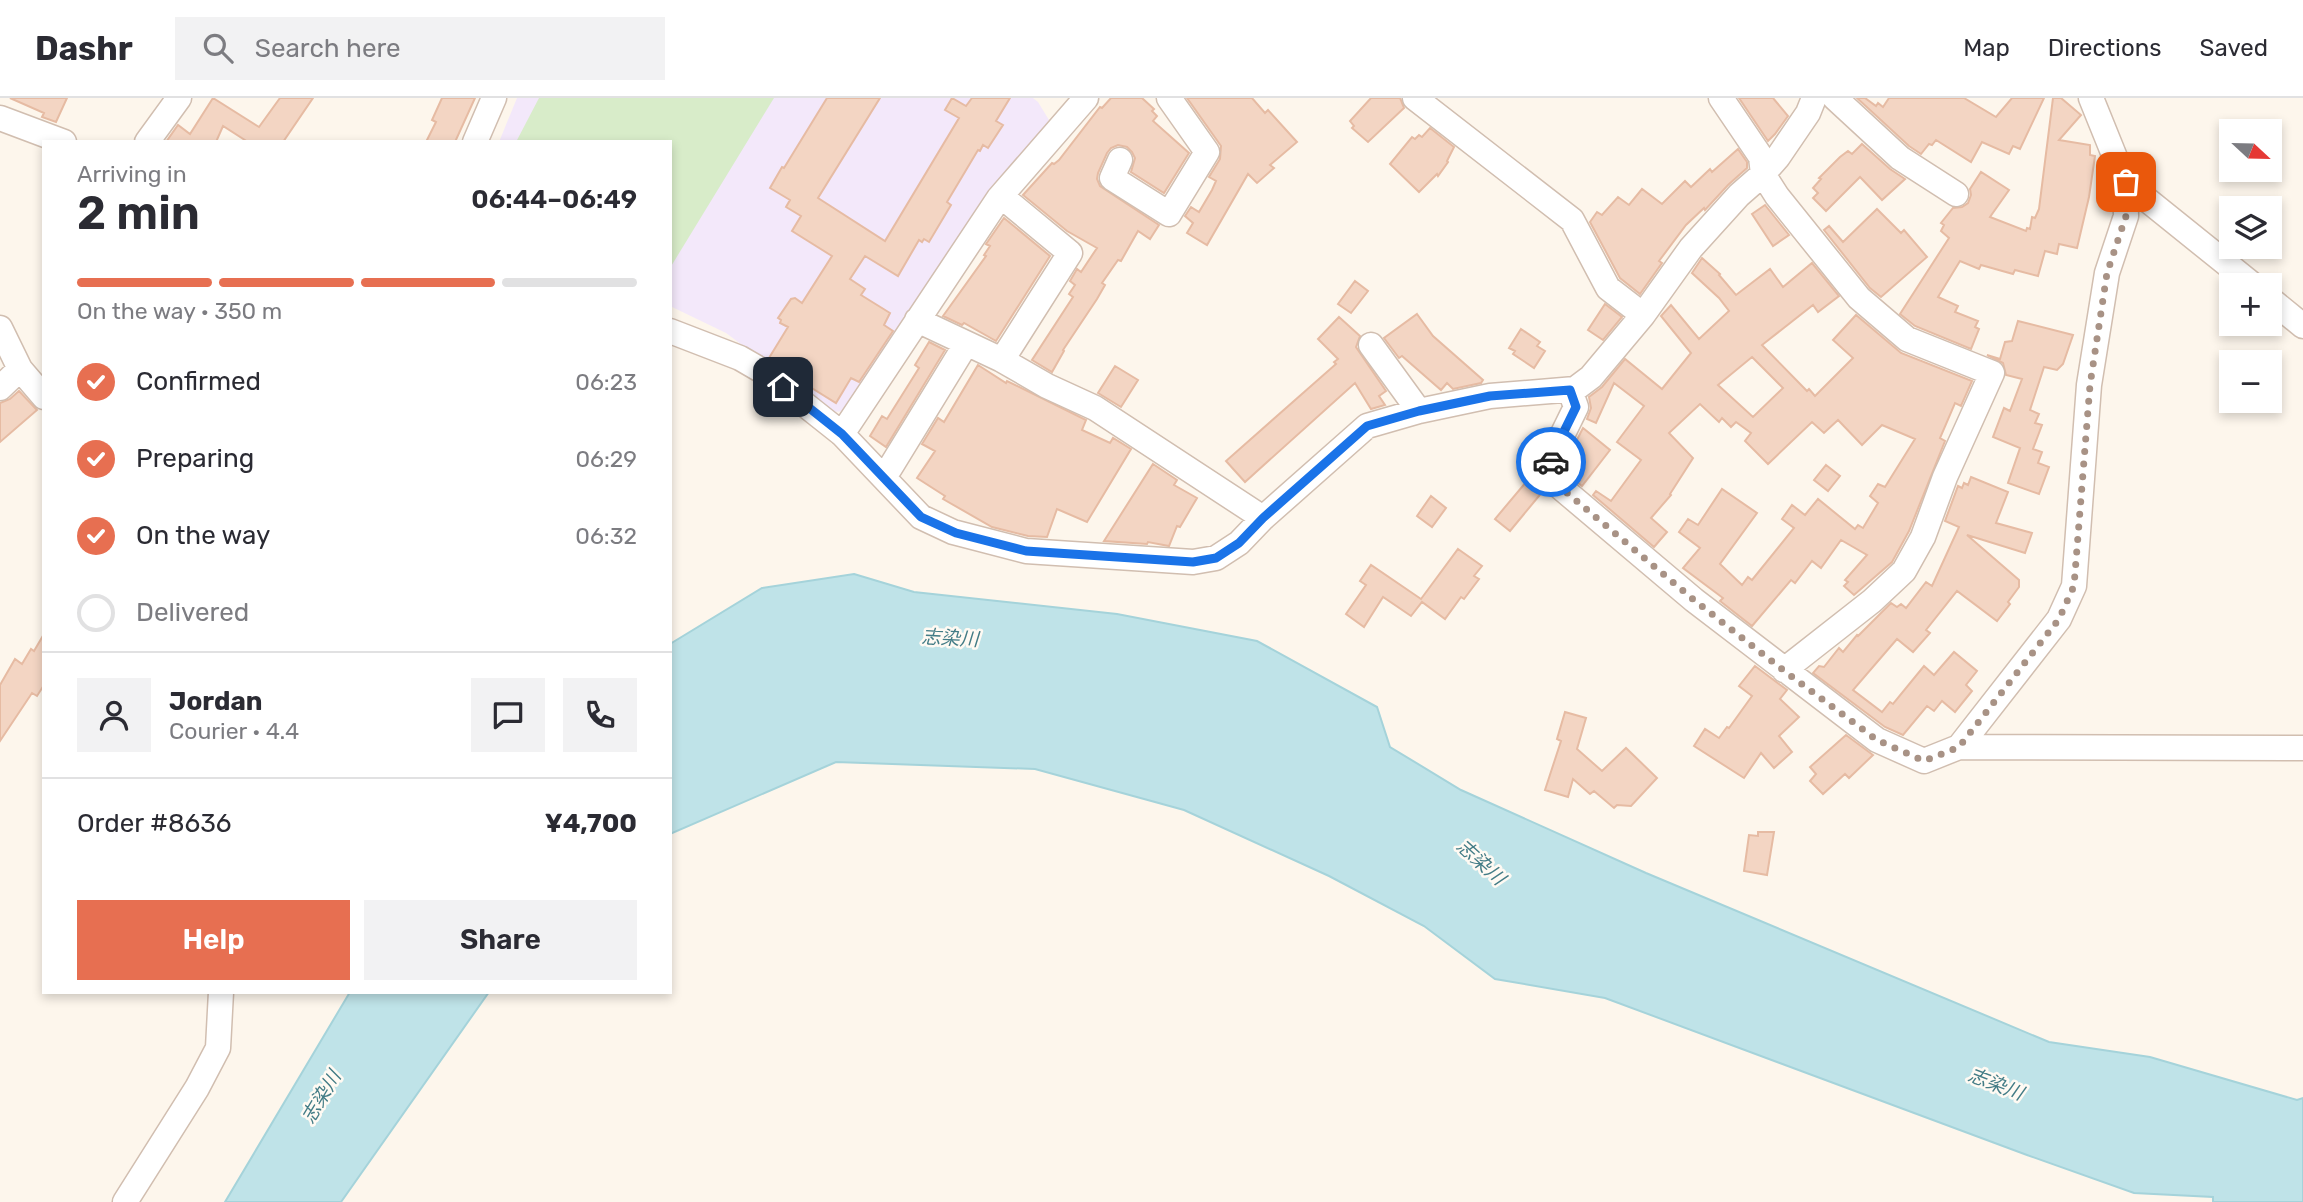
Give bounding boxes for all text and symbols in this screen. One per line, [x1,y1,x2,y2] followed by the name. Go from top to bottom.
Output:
[175,17,665,80] search box
[35,29,133,68] text: Dashr
[199,29,237,67] icon: search
[255,33,401,64] text: Search here
[1963,34,2010,62] text: Map
[2048,34,2161,62] text: Directions
[2199,34,2268,62] text: Saved
[2219,119,2282,182] north arrow
[2219,119,2282,413] map controls
[2096,152,2156,212] pin
[77,160,187,188] text: Arriving in
[2107,163,2145,201] icon: bag
[471,184,637,215] text: 06:44–06:49
[77,186,200,241] text: 2 min
[2219,196,2282,259] button: layers
[2219,273,2282,336] button: +
[77,297,282,325] text: On the way · 350 m
[2219,350,2282,413] button: −
[753,357,813,417] pin
[77,363,115,401] icon: check
[136,366,261,397] text: Confirmed
[575,368,637,396] text: 06:23
[764,368,802,406] icon: home
[1516,427,1586,497] courier
[77,440,115,478] icon: check
[136,443,254,474] text: Preparing
[1532,443,1570,481] icon: car
[575,445,637,473] text: 06:29
[77,517,115,555] icon: check
[136,520,270,551] text: On the way
[575,522,637,550] text: 06:32
[136,597,249,628] text: Delivered
[921,625,981,651] water label: 志染川
[77,678,151,752] button: person
[471,678,545,752] button: chat
[563,678,637,752] button: phone
[169,686,262,717] text: Jordan
[169,717,299,745] text: Courier · 4.4
[77,808,232,839] text: Order #8636
[545,808,637,839] text: ¥4,700
[1452,834,1511,891] water label: 志染川
[77,900,350,980] button: Help
[364,900,637,980] button: Share
[1965,1063,2029,1106] water label: 志染川
[296,1065,347,1127] water label: 志染川

